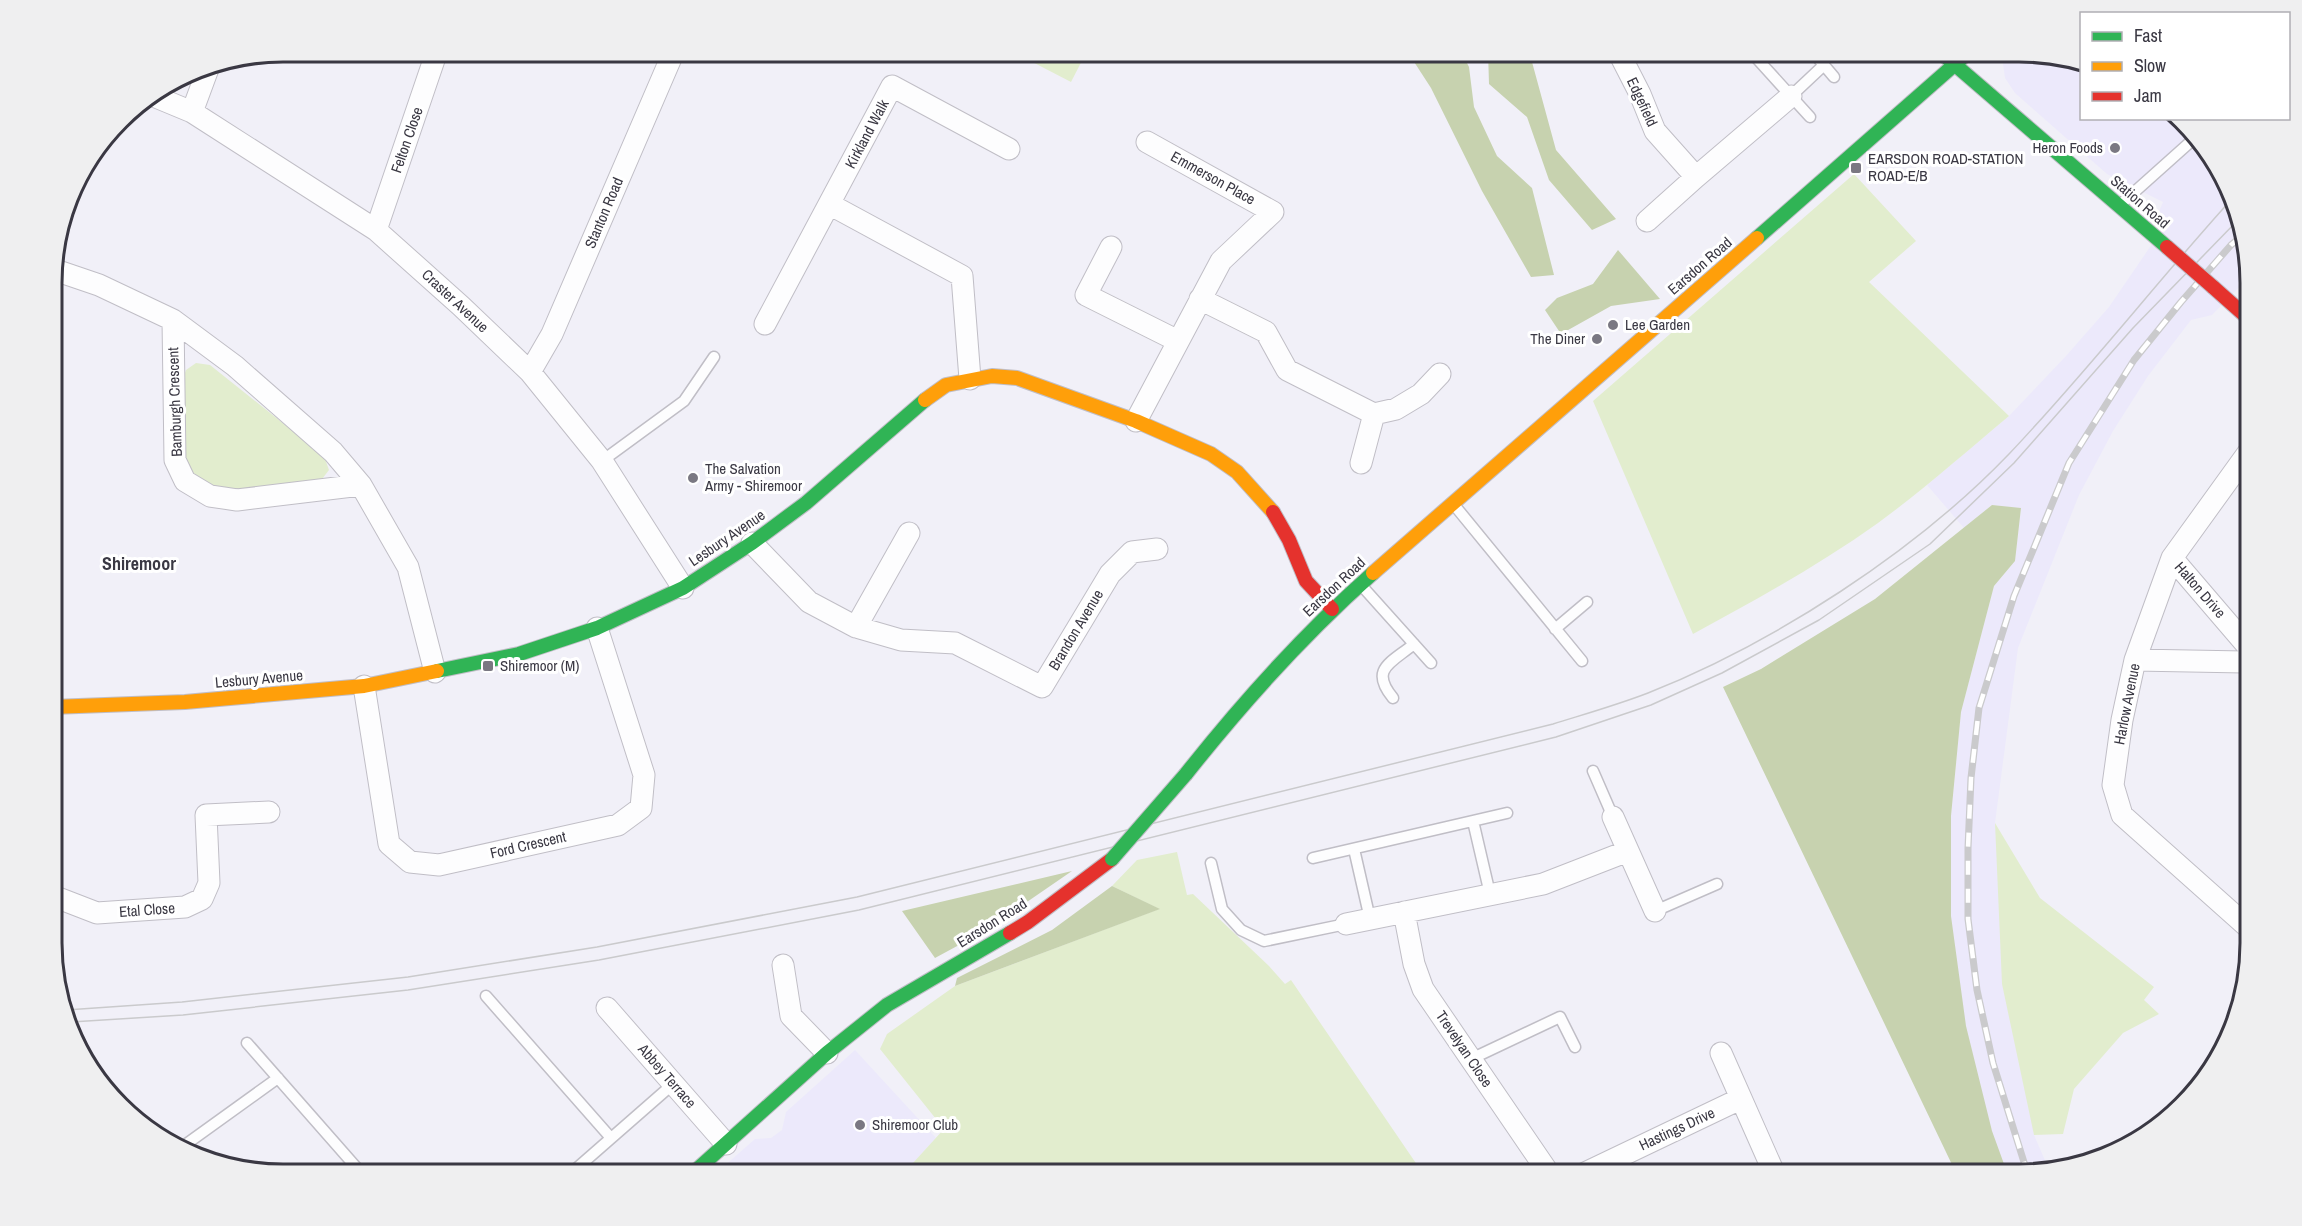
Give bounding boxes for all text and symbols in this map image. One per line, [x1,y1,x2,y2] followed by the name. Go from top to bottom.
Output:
[2080,12,2290,120] legend
[2134,23,2162,48] text: Fast
[2134,53,2166,78] text: Slow
[1622,74,1663,130] street label: Edgefield
[2134,83,2162,108] text: Jam
[840,95,894,172] street label: Kirkland Walk
[385,104,428,176] street label: Felton Close
[2032,137,2103,158] place label: Heron Foods
[2108,141,2122,155] marker: Heron Foods
[1167,146,1259,210] street label: Emmerson Place
[1868,148,2023,186] place label: EARSDON ROAD-STATION ROAD-E/B
[1849,161,1863,175] marker: EARSDON ROAD-STATION ROAD-E/B
[2106,170,2174,233] street label: Station Road
[579,174,628,252] street label: Stanton Road
[1663,232,1736,299] street label: Earsdon Road
[417,264,494,337] street label: Craster Avenue
[1625,314,1690,335] place label: Lee Garden
[1606,318,1620,332] marker: Lee Garden
[1530,328,1585,349] place label: The Diner
[1590,332,1604,346] marker: The Diner
[162,346,187,457] street label: Bamburgh Crescent
[704,458,802,496] place label: The Salvation Army - Shiremoor
[686,471,700,485] marker: The Salvation Army - Shiremoor
[684,504,769,571] street label: Lesbury Avenue
[102,551,176,576] district label: Shiremoor
[1298,552,1370,621] street label: Earsdon Road
[2170,557,2231,622] street label: Halton Drive
[1043,585,1108,674] street label: Brandon Avenue
[500,655,579,676] place label: Shiremoor (M)
[481,659,495,673] marker: Shiremoor (M)
[2108,661,2145,746] street label: Harlow Avenue
[214,664,304,693] street label: Lesbury Avenue
[488,825,568,863] street label: Ford Crescent
[953,893,1031,952] street label: Earsdon Road
[118,897,176,922] street label: Etal Close
[1431,1006,1498,1091] street label: Trevelyan Close
[633,1038,701,1113] street label: Abbey Terrace
[1635,1102,1718,1155] street label: Hastings Drive
[872,1114,958,1135] place label: Shiremoor Club
[853,1118,867,1132] marker: Shiremoor Club

